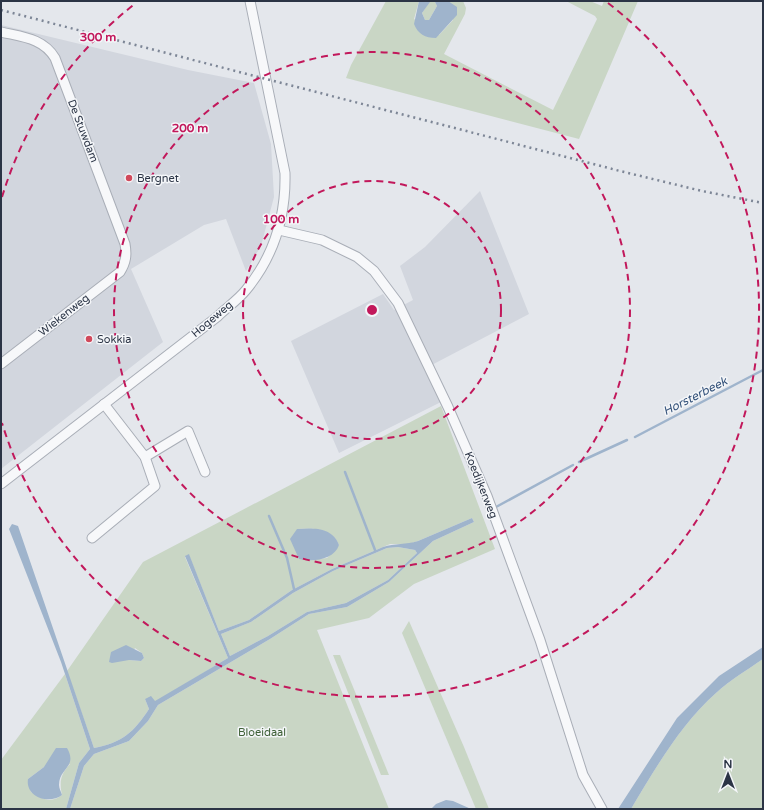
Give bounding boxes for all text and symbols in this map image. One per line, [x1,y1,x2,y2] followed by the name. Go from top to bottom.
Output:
[80,30,116,44] text: 300 m
[65,98,101,164] street label: De Stuwdam
[172,121,208,135] text: 200 m
[137,172,179,185] place label: Bergnet
[124,173,134,183] marker: Bergnet
[263,212,299,226] text: 100 m
[36,291,92,339] street label: Wiekenweg
[189,298,235,340] street label: Hogeweg
[365,303,379,317] centre of rings
[97,333,131,346] place label: Sokkia
[84,334,94,344] marker: Sokkia
[661,373,731,418] water label: Horsterbeek
[462,450,500,520] street label: Koedijkerweg
[238,726,286,739] park label: Bloeidaal
[708,754,748,794] north arrow
[724,758,732,771] text: N

